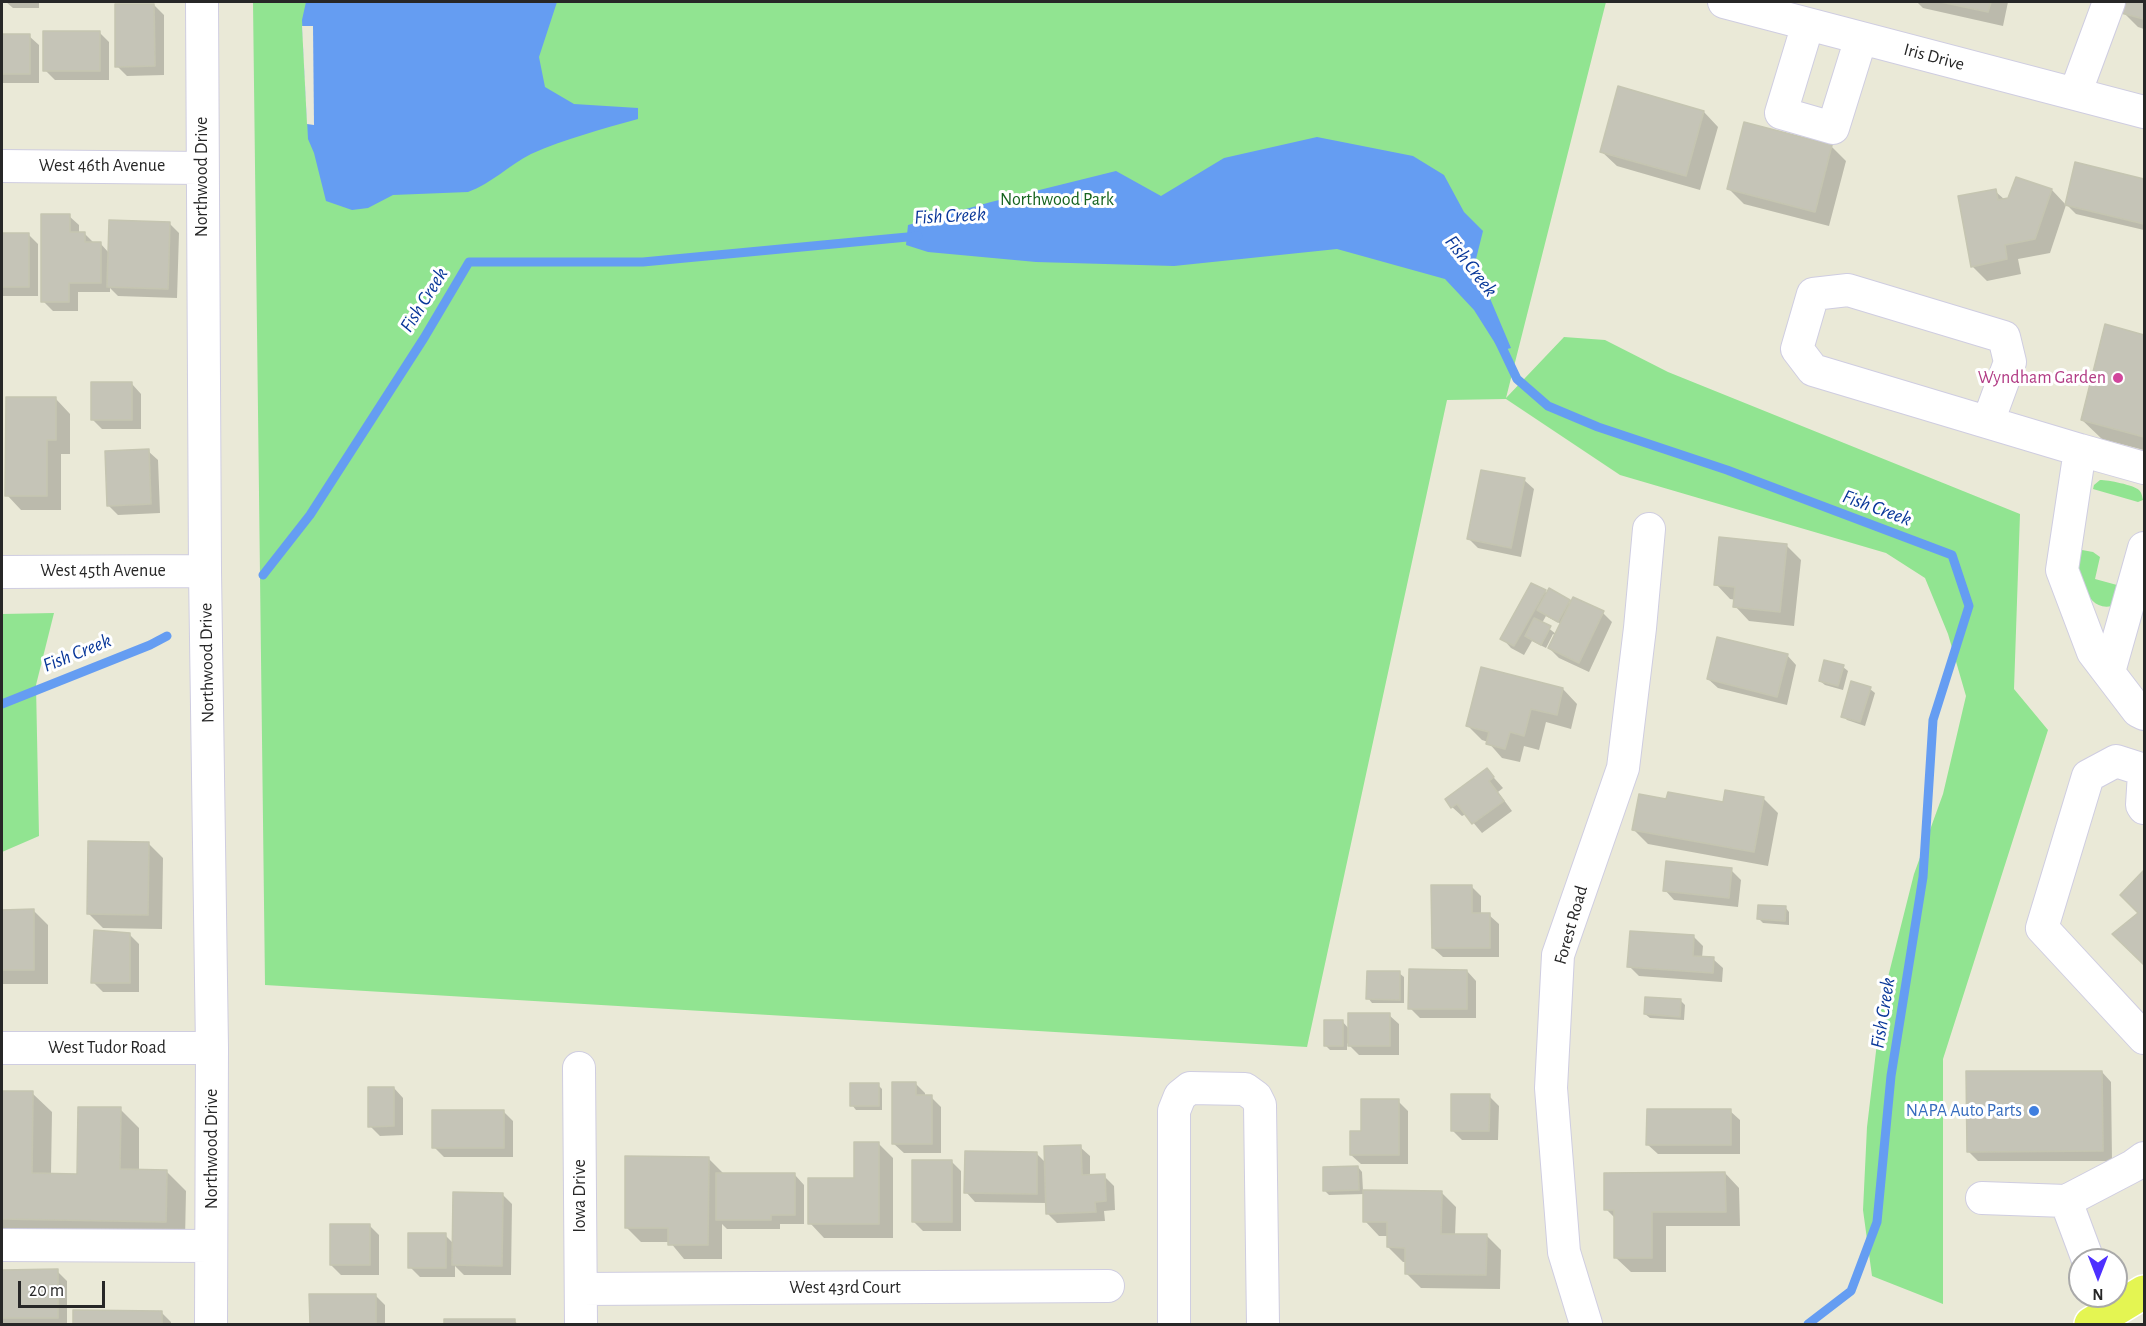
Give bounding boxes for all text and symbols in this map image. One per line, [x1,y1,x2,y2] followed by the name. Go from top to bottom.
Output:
[1901,39,1967,75] street label: Iris Drive
[191,117,213,237] street label: Northwood Drive
[39,155,165,177] street label: West 46th Avenue
[1000,189,1114,211] park label: Northwood Park
[914,202,986,230] water label: Fish Creek
[1439,230,1503,302] water label: Fish Creek
[395,263,453,337] water label: Fish Creek
[1978,367,2106,389] place label: Wyndham Garden
[2111,371,2125,385] marker: Wyndham Garden
[1839,484,1915,532] water label: Fish Creek
[40,560,166,582] street label: West 45th Avenue
[195,603,219,723] street label: Northwood Drive
[39,628,115,678] water label: Fish Creek
[1549,883,1593,967] street label: Forest Road
[1866,976,1900,1050] water label: Fish Creek
[48,1037,166,1059] street label: West Tudor Road
[201,1089,223,1209] street label: Northwood Drive
[1906,1100,2022,1122] place label: NAPA Auto Parts
[2027,1104,2041,1118] marker: NAPA Auto Parts
[569,1159,591,1233] street label: Iowa Drive
[2068,1248,2128,1308] north arrow
[21,1269,108,1307] scale bar
[789,1277,901,1299] street label: West 43rd Court
[29,1282,64,1300] text: 20 m
[2092,1286,2104,1302] text: N

